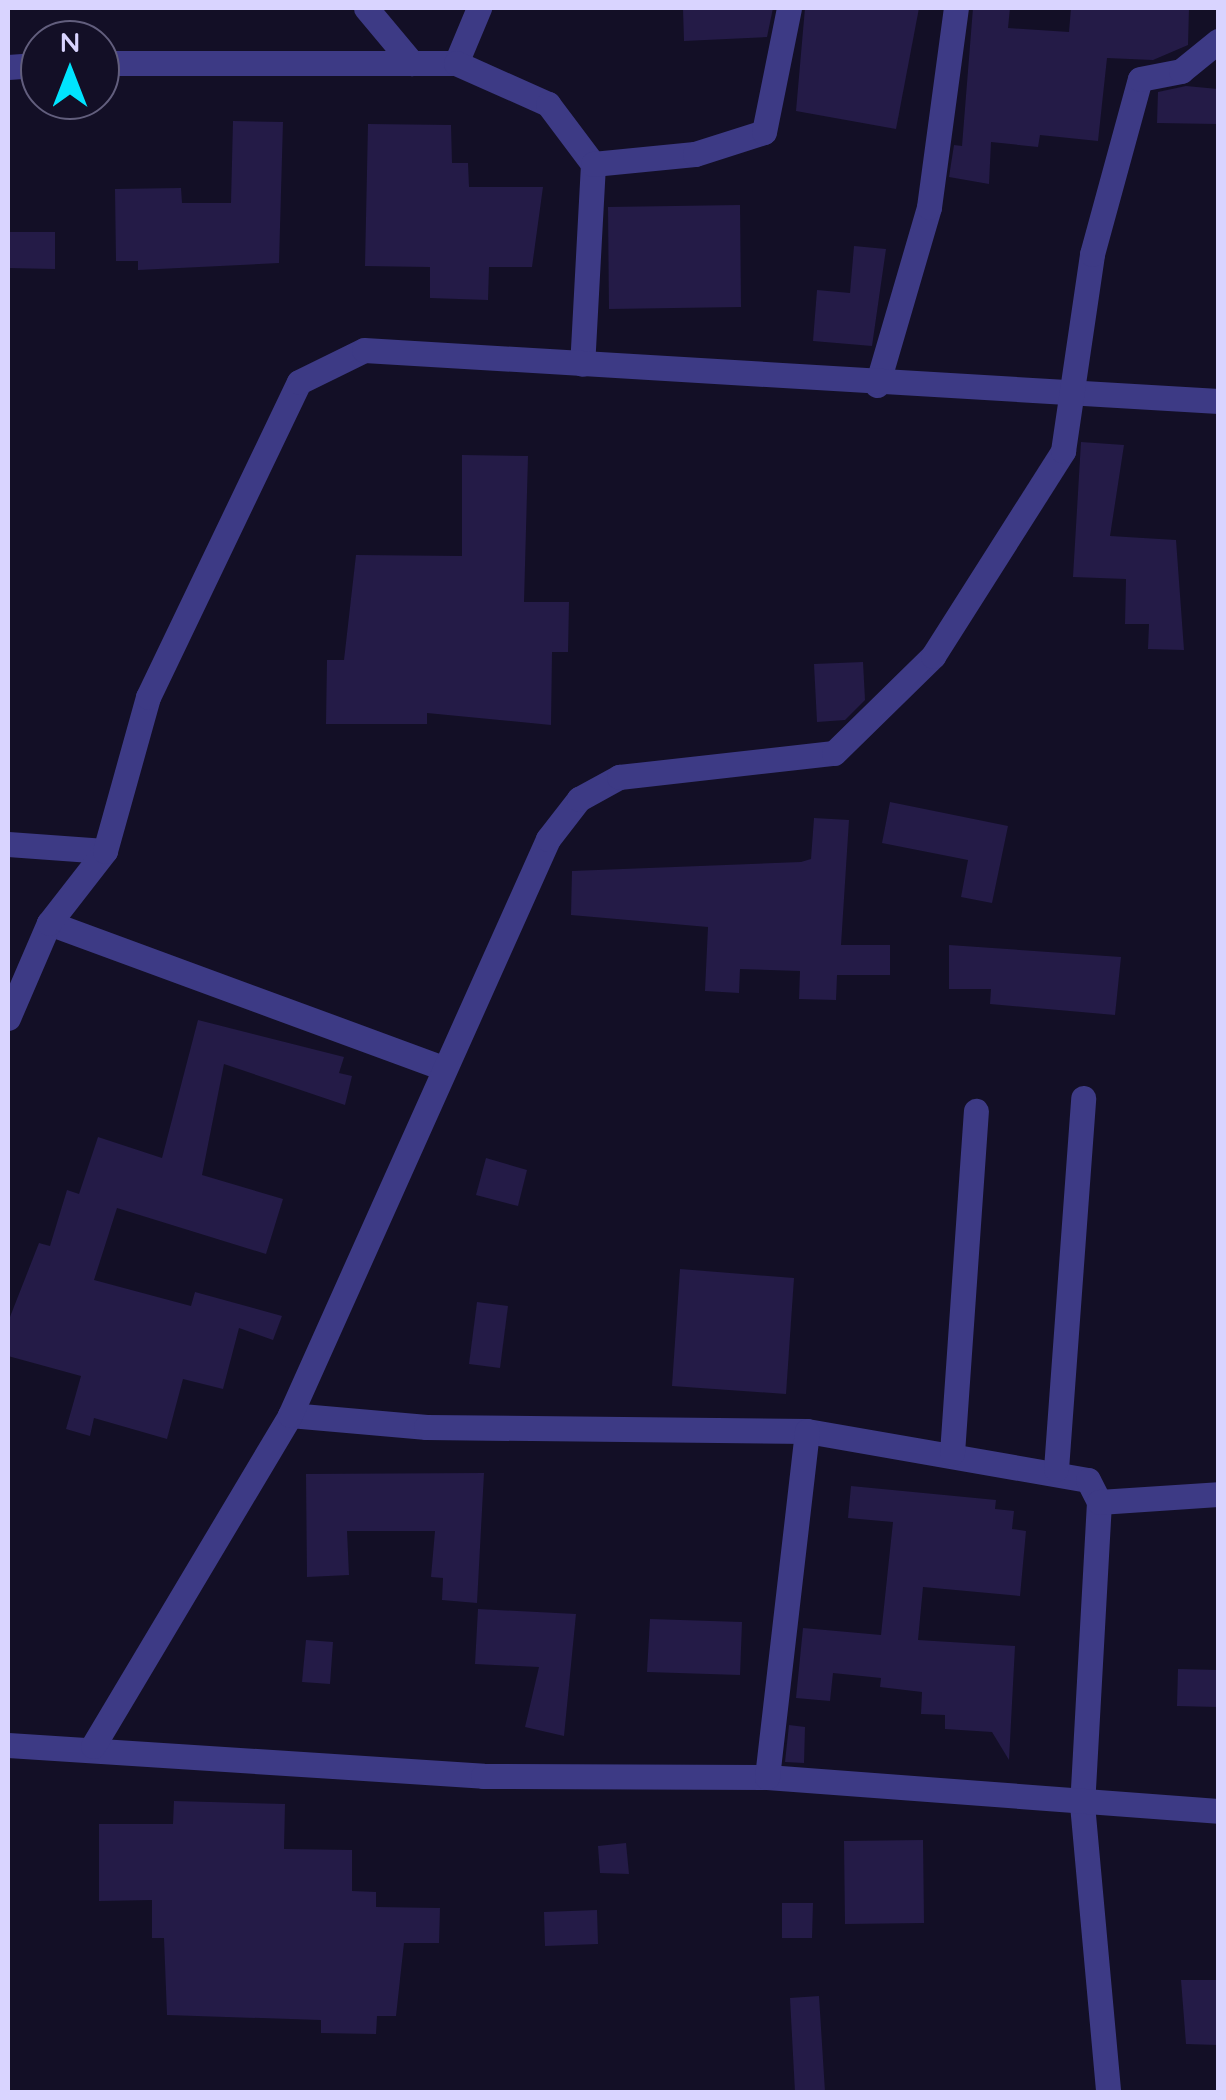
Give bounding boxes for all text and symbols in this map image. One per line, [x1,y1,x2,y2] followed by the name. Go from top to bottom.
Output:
[20,20,120,120] north arrow
[60,24,80,59] text: N

